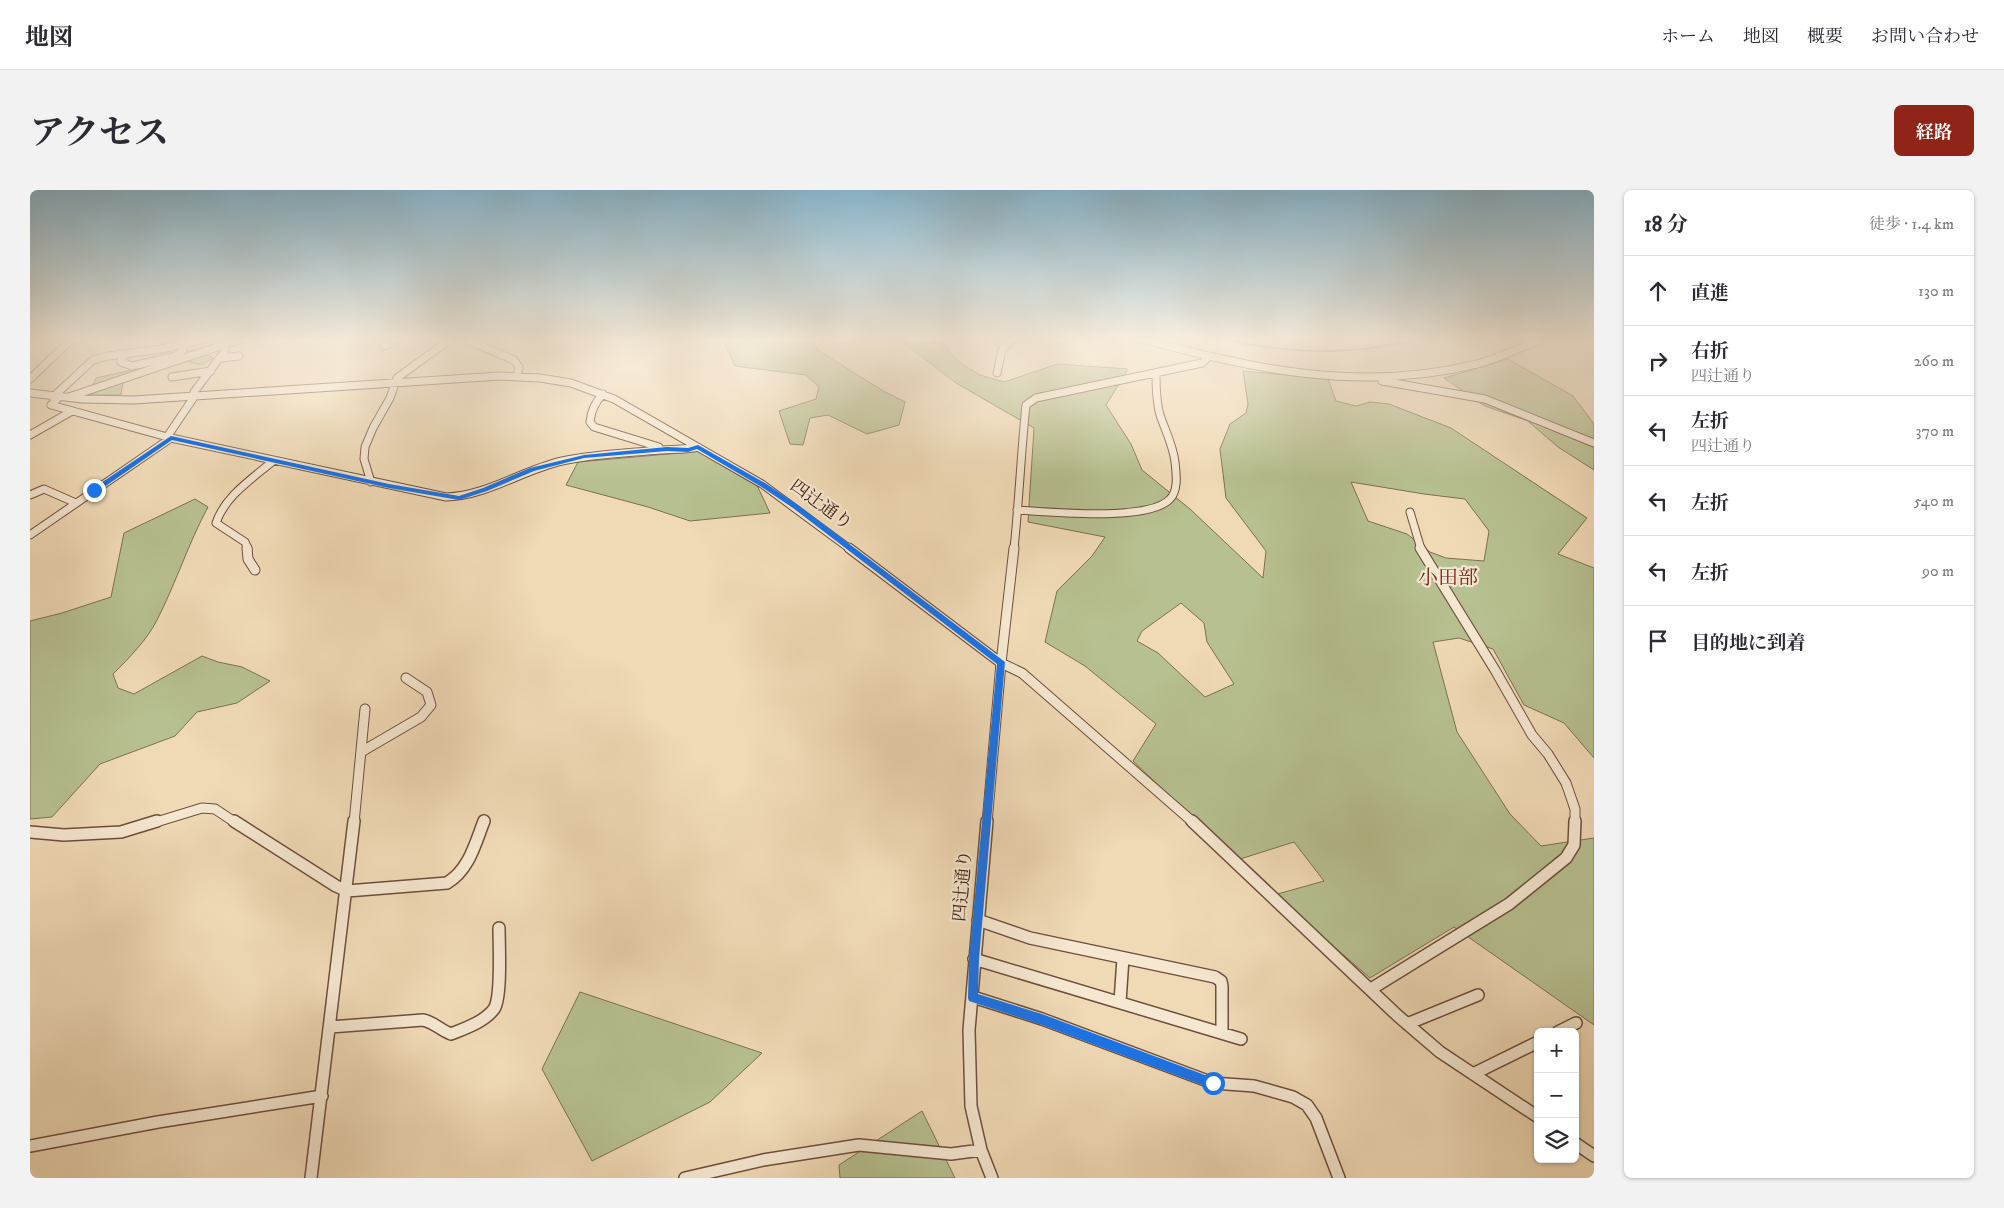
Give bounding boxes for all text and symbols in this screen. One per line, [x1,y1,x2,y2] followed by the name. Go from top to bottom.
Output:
[25,23,73,53] text: 地図
[1661,26,1715,48] text: ホーム
[1743,26,1779,48] text: 地図
[1807,26,1843,48] text: 概要
[1871,26,1979,48] text: お問い合わせ
[1894,105,1974,156] button: 経路
[30,112,169,156] text: アクセス
[1644,212,1688,238] text: 18 分
[1869,214,1954,234] text: 徒歩 · 1.4 km
[1644,277,1672,305] icon: ahead
[1918,281,1954,301] text: 130 m
[1691,282,1729,305] text: 直進
[1691,340,1729,363] text: 右折
[1644,347,1672,375] icon: right
[1914,351,1954,371] text: 260 m
[1691,366,1755,386] text: 四辻通り
[1691,410,1729,433] text: 左折
[1644,417,1672,445] icon: left
[1916,421,1954,441] text: 370 m
[1691,436,1755,456] text: 四辻通り
[785,475,857,535] street label: 四辻通り
[83,479,106,502] route end
[1644,487,1672,515] icon: left
[1914,491,1954,511] text: 540 m
[1691,492,1729,515] text: 左折
[1644,557,1672,585] icon: left
[1922,561,1954,581] text: 90 m
[1691,562,1729,585] text: 左折
[1418,566,1478,591] district label: 小田部
[1644,627,1672,655] icon: arrive
[1691,632,1805,655] text: 目的地に到着
[949,849,977,923] street label: 四辻通り
[1534,1028,1579,1163] map controls
[1534,1028,1579,1073] button: +
[1202,1072,1225,1095] route start
[1534,1073,1579,1118] button: −
[1534,1118,1579,1163] button: layers

